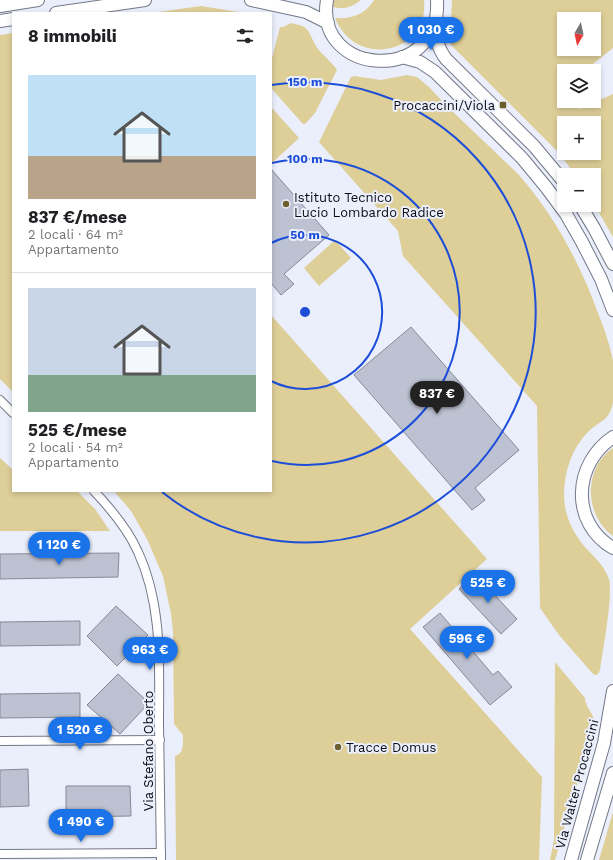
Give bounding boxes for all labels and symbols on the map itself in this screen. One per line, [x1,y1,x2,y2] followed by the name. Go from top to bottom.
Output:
[557,12,601,56] north arrow
[394,17,468,51] pin: 1 030 €
[288,75,322,89] text: 150 m
[393,98,496,113] place label: Procaccini/Viola
[498,100,508,110] marker: Procaccini/Viola
[287,152,323,166] text: 100 m
[294,190,444,220] place label: Istituto Tecnico Lucio Lombardo Radice
[281,199,291,209] marker: Istituto Tecnico Lucio Lombardo Radice
[290,228,320,242] text: 50 m
[298,305,312,319] centre of rings
[409,381,465,415] pin: 837 €
[22,532,96,566] pin: 1 120 €
[460,570,516,604] pin: 525 €
[439,626,495,660] pin: 596 €
[122,637,178,671] pin: 963 €
[141,691,156,811] street label: Via Stefano Oberto
[43,717,117,751] pin: 1 520 €
[552,718,602,850] street label: Via Walter Procaccini
[346,740,437,755] place label: Tracce Domus
[333,742,343,752] marker: Tracce Domus
[44,809,118,843] pin: 1 490 €

